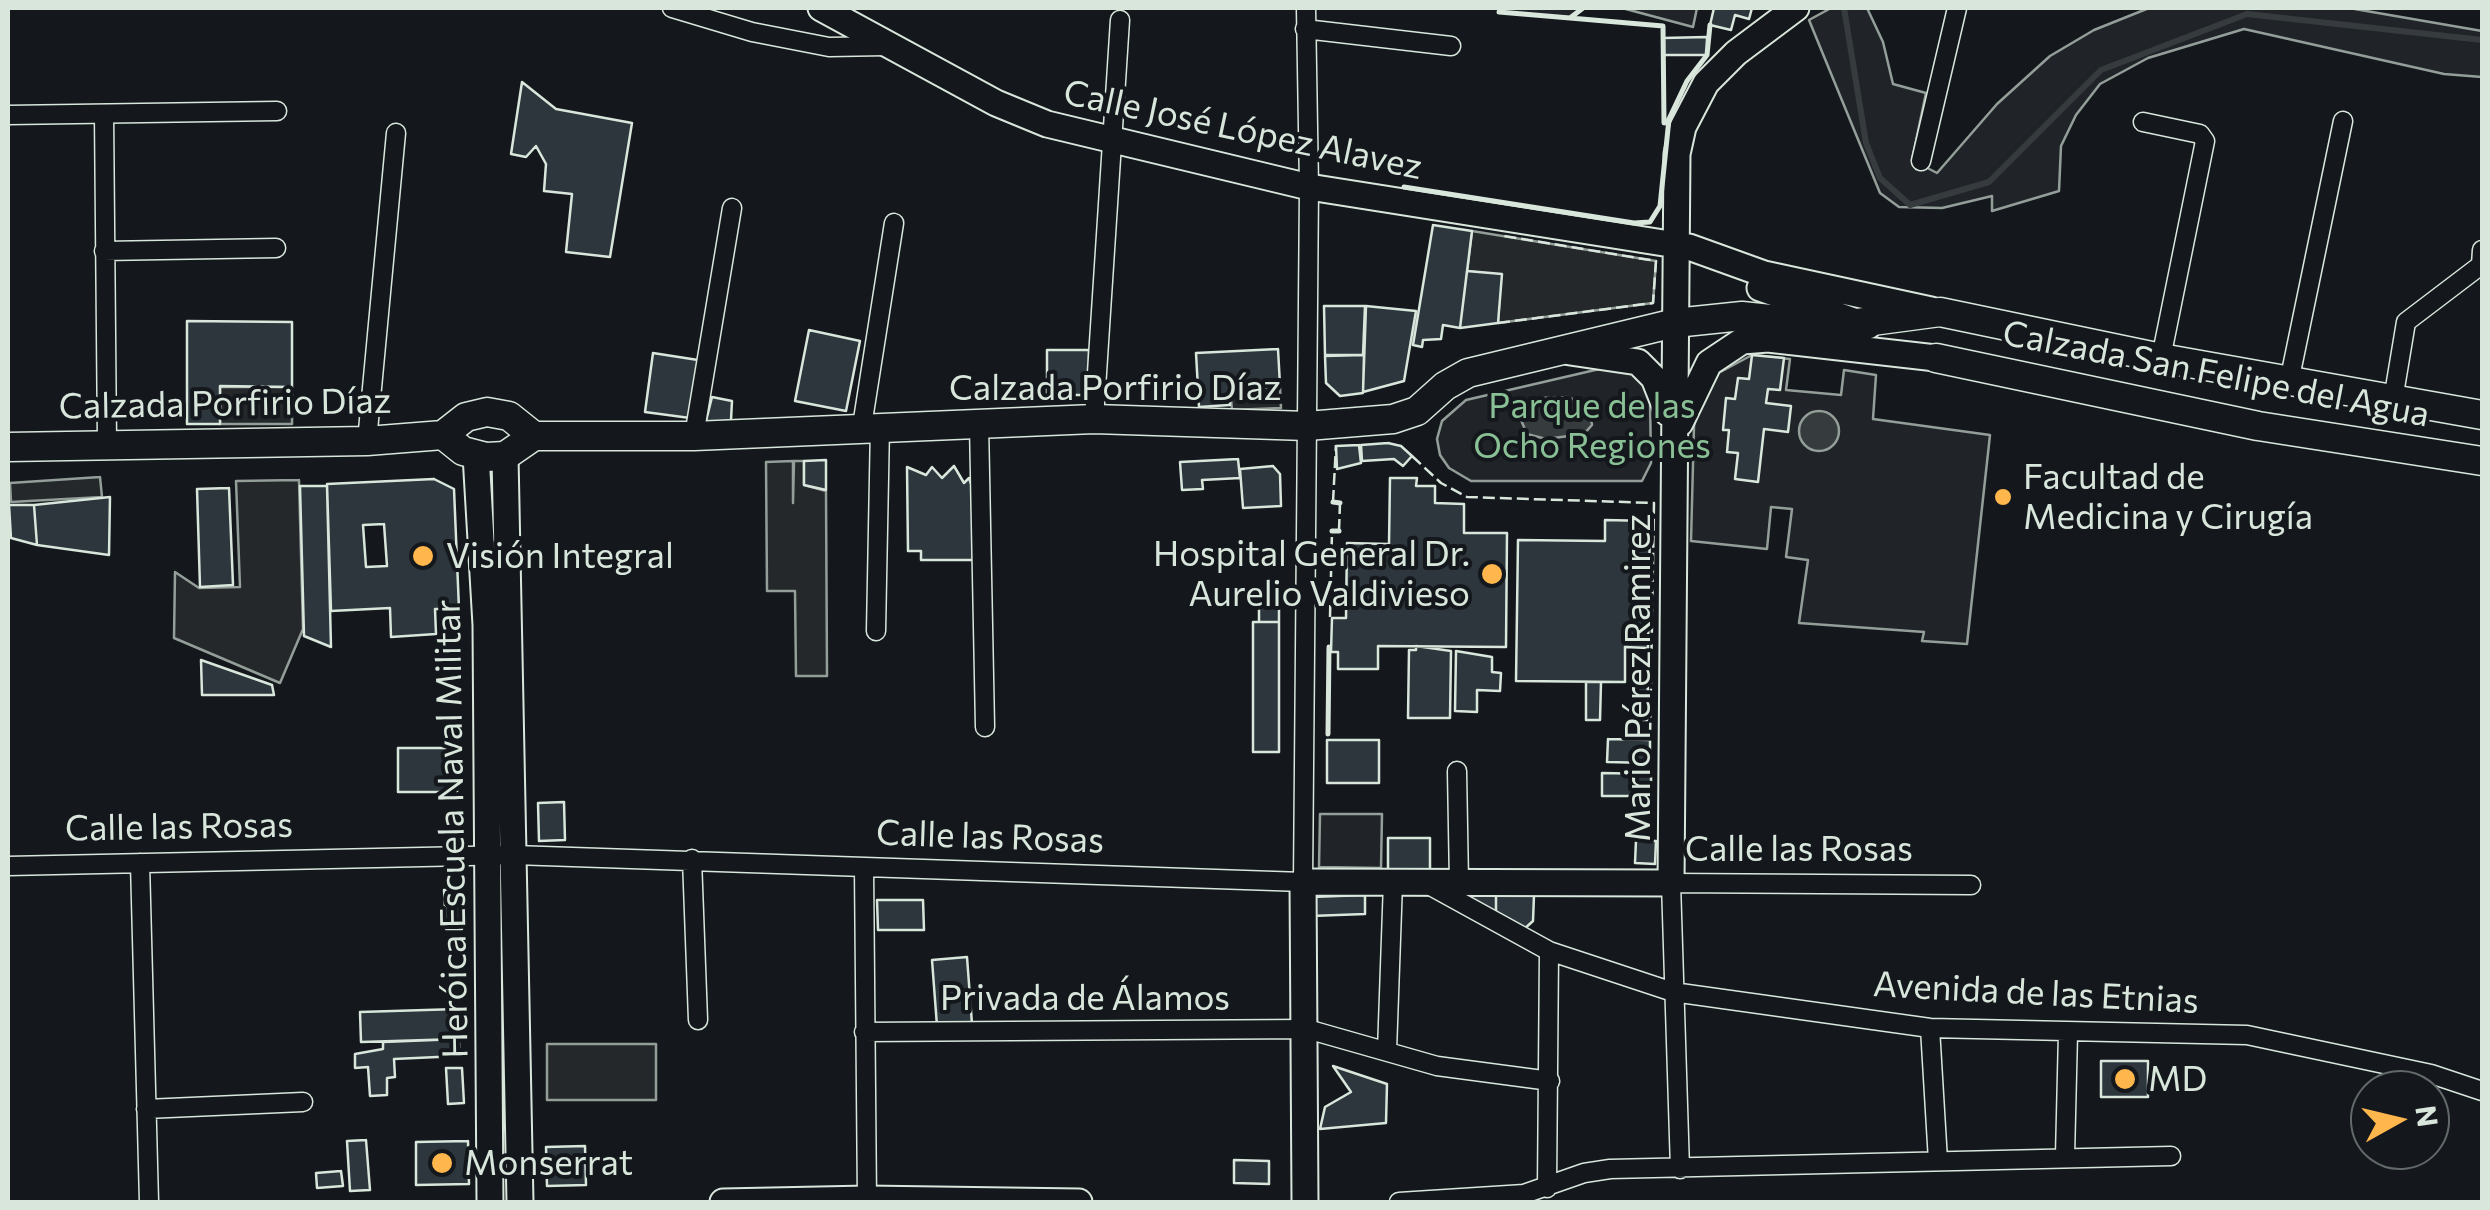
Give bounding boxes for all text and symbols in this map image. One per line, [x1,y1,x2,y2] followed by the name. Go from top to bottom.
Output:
[1060,71,1426,189] street label: Calle José López Alavez
[1999,312,2433,436] street label: Calzada San Felipe del Agua
[949,367,1281,409] street label: Calzada Porfirio Díaz
[59,380,391,428] street label: Calzada Porfirio Díaz
[1473,385,1711,467] park label: Parque de las Ocho Regiones
[2023,456,2313,538] place label: Facultad de Medicina y Cirugía
[1992,486,2014,508] marker: Facultad de Medicina y Cirugía
[1617,514,1659,842] street label: Mario Pérez Ramirez
[1153,533,1470,615] place label: Hospital General Dr. Aurelio Valdivieso
[446,535,674,577] place label: Visión Integral
[410,543,436,569] marker: Visión Integral
[1479,561,1505,587] marker: Hospital General Dr. Aurelio Valdivieso
[427,599,477,1059] street label: Heróica Escuela Naval Militar
[65,804,293,850] street label: Calle las Rosas
[875,812,1105,862] street label: Calle las Rosas
[1685,828,1913,870] street label: Calle las Rosas
[1872,963,2200,1023] street label: Avenida de las Etnias
[940,977,1230,1019] street label: Privada de Álamos
[2148,1058,2207,1100] place label: MD
[2112,1066,2138,1092] marker: MD
[2350,1070,2450,1170] north arrow
[2409,1103,2446,1129] text: N
[464,1142,633,1184] place label: Monserrat
[429,1150,455,1176] marker: Monserrat

